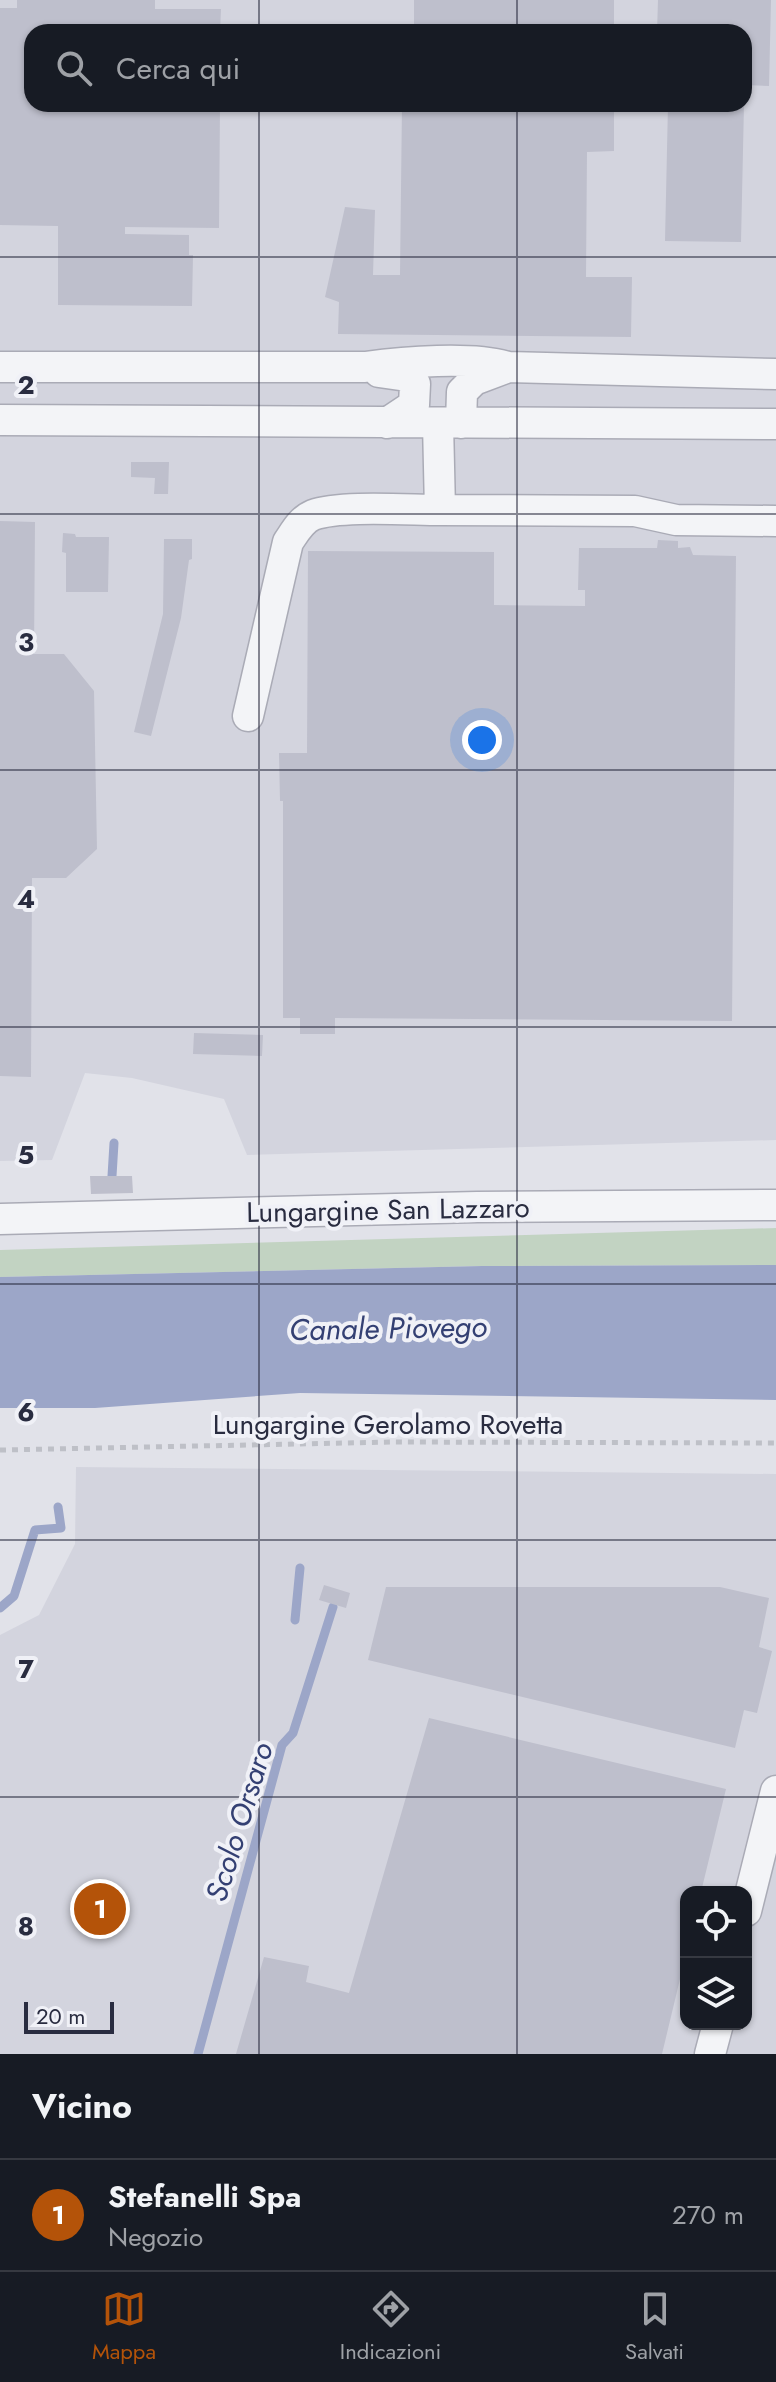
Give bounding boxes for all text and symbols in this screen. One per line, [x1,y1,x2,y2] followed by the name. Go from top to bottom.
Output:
[24,24,752,112] search box
[52,46,96,90] icon: search
[116,47,240,90] text: Cerca qui
[17,366,35,404] text: 2
[18,623,34,661] text: 3
[462,720,502,760] your location
[17,880,35,918] text: 4
[18,1136,34,1174] text: 5
[246,1187,530,1233] street label: Lungargine San Lazzaro
[289,1305,487,1351] water label: Canale Piovego
[17,1393,35,1431] text: 6
[213,1404,563,1445] street label: Lungargine Gerolamo Rovetta
[18,1650,34,1688] text: 7
[194,1737,284,1907] water label: Scolo Orsaro
[74,1879,126,1939] pin: 1
[680,1886,752,2030] map controls
[680,1886,752,1958] button: locate
[18,1907,34,1945] text: 8
[680,1958,752,2030] button: layers
[24,1998,114,2034] scale bar
[36,2000,85,2032] text: 20 m
[32,2082,132,2131] text: Vicino
[108,2175,301,2218] text: Stefanelli Spa
[51,2196,65,2234] text: 1
[672,2196,744,2234] text: 270 m
[108,2218,203,2256] text: Negozio
[92,2287,156,2367] tab: Mappa
[340,2287,441,2367] tab: Indicazioni
[625,2287,684,2367] tab: Salvati

